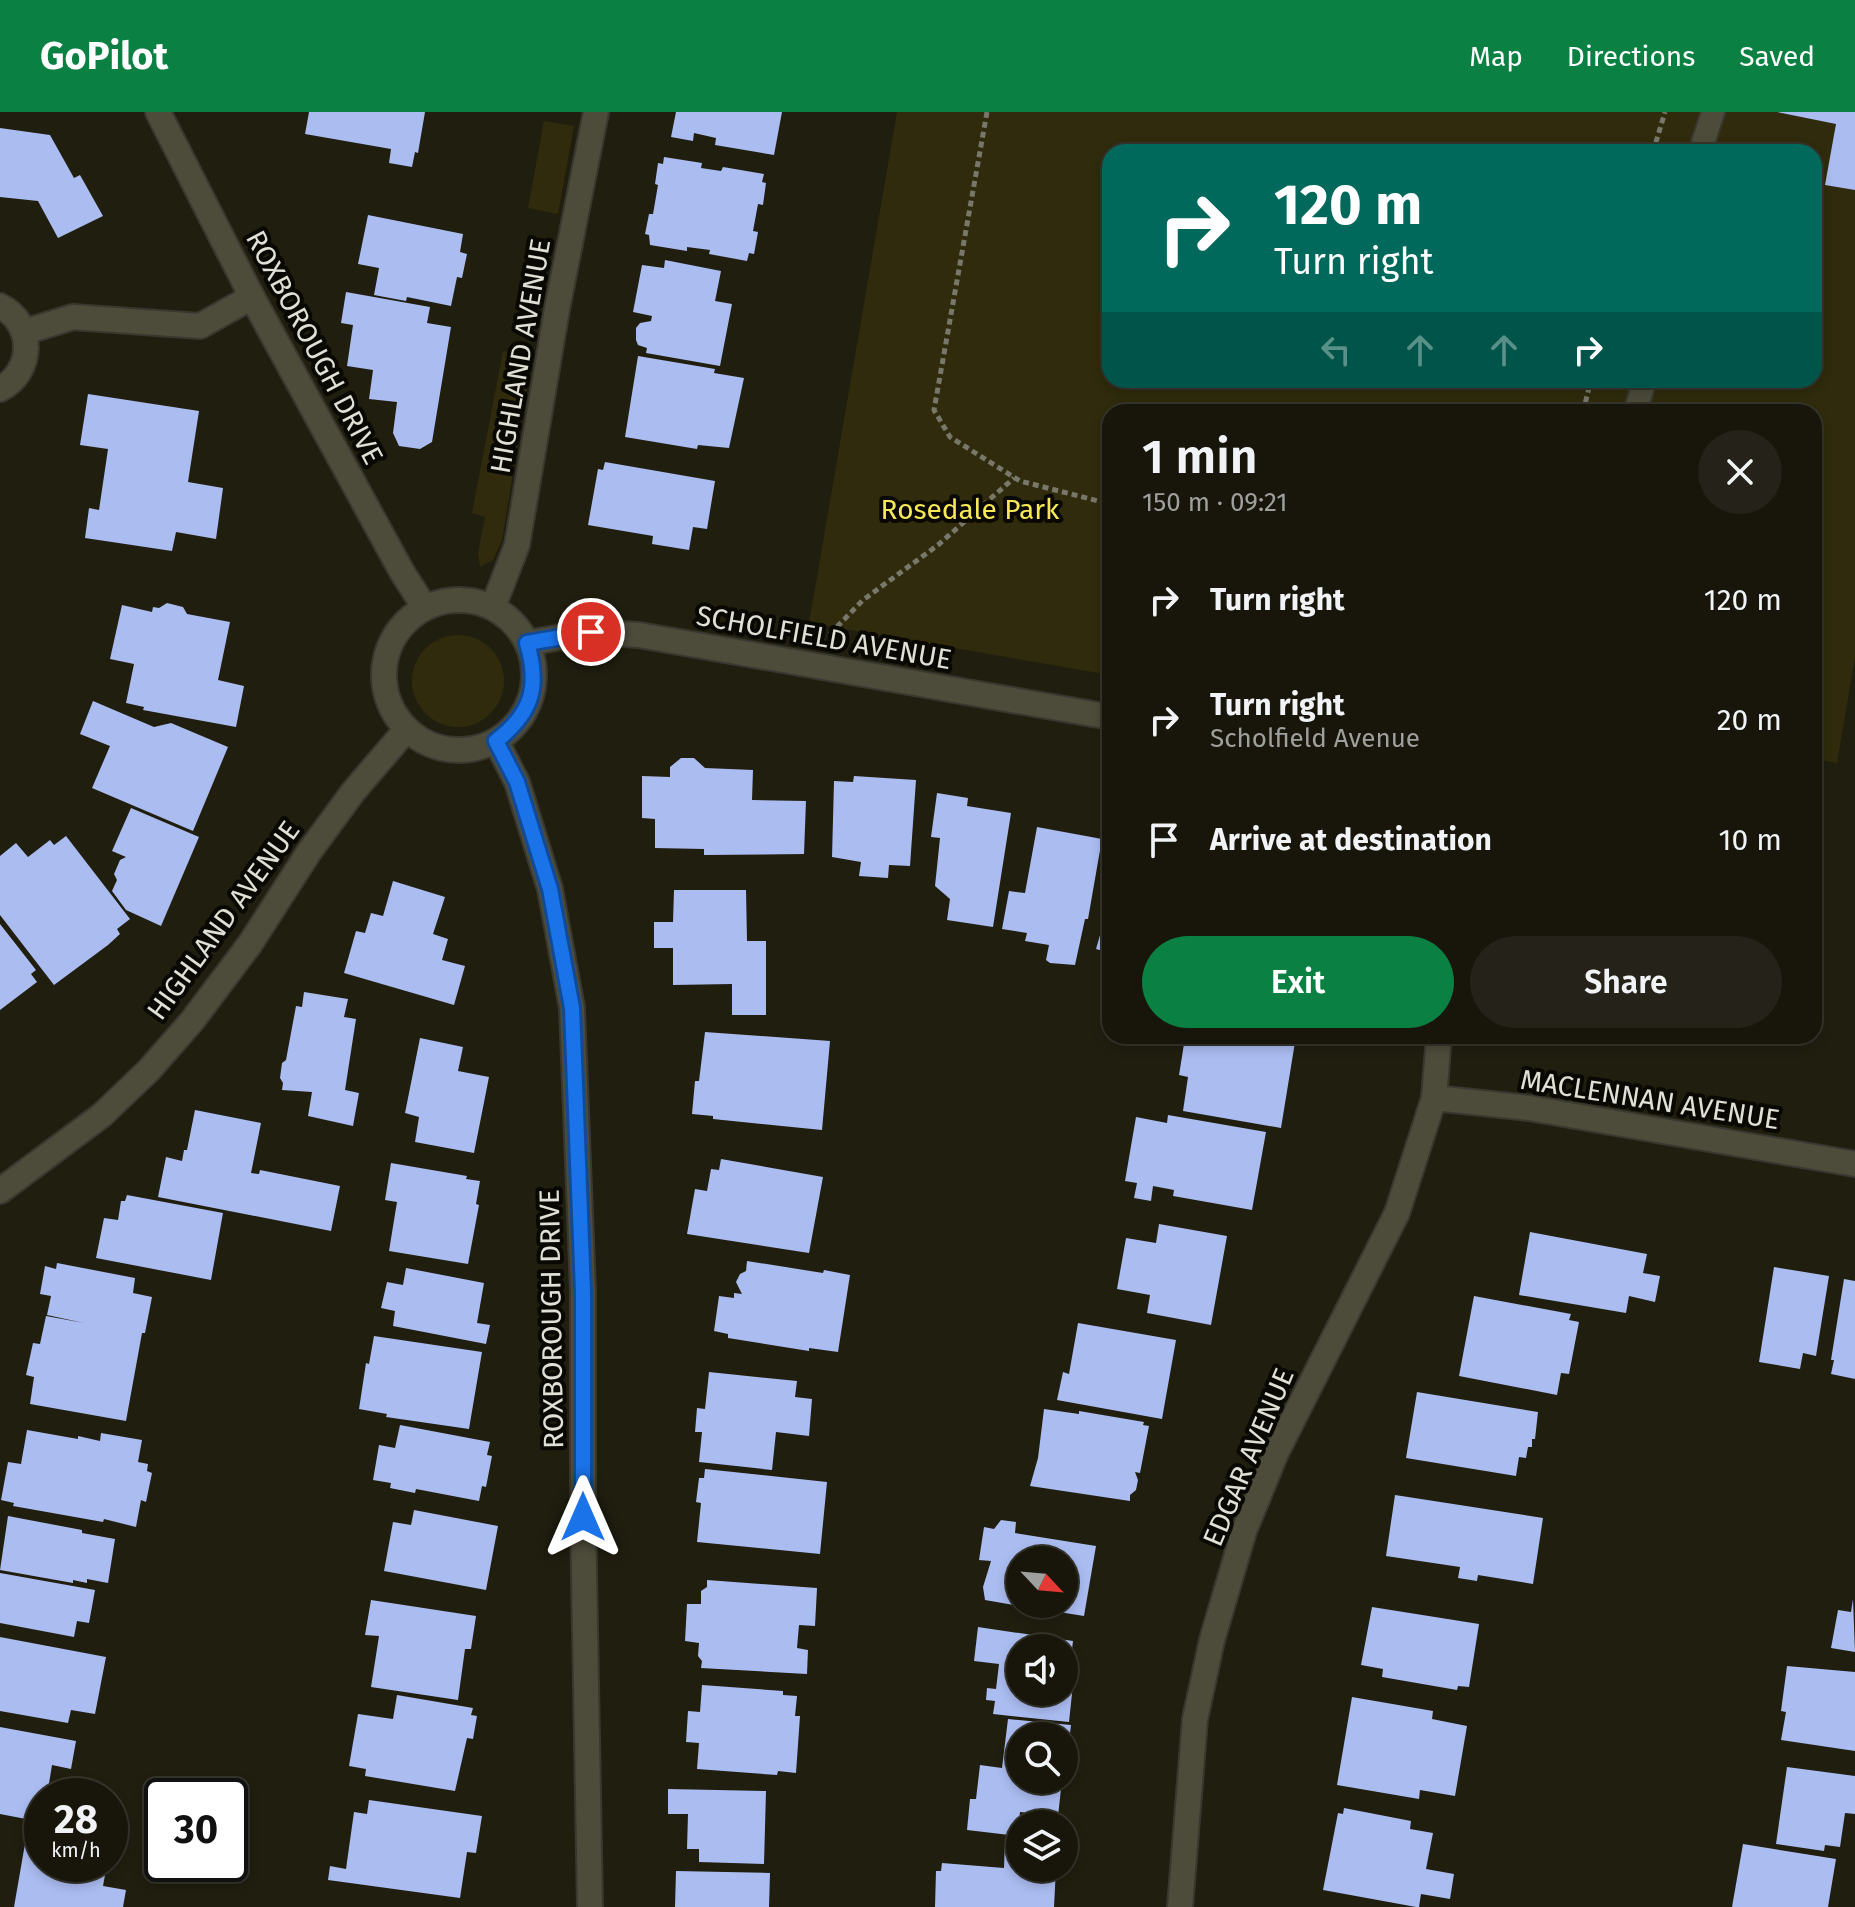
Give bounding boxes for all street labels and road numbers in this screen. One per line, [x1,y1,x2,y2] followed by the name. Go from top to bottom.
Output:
[239,225,390,470] street label: ROXBOROUGH DRIVE
[484,236,557,476] street label: HIGHLAND AVENUE
[694,599,954,676] street label: SCHOLFIELD AVENUE
[140,815,307,1026] street label: HIGHLAND AVENUE
[1518,1063,1782,1136] street label: MACLENNAN AVENUE
[533,1189,570,1449] street label: ROXBOROUGH DRIVE
[1196,1363,1301,1551] street label: EDGAR AVENUE

